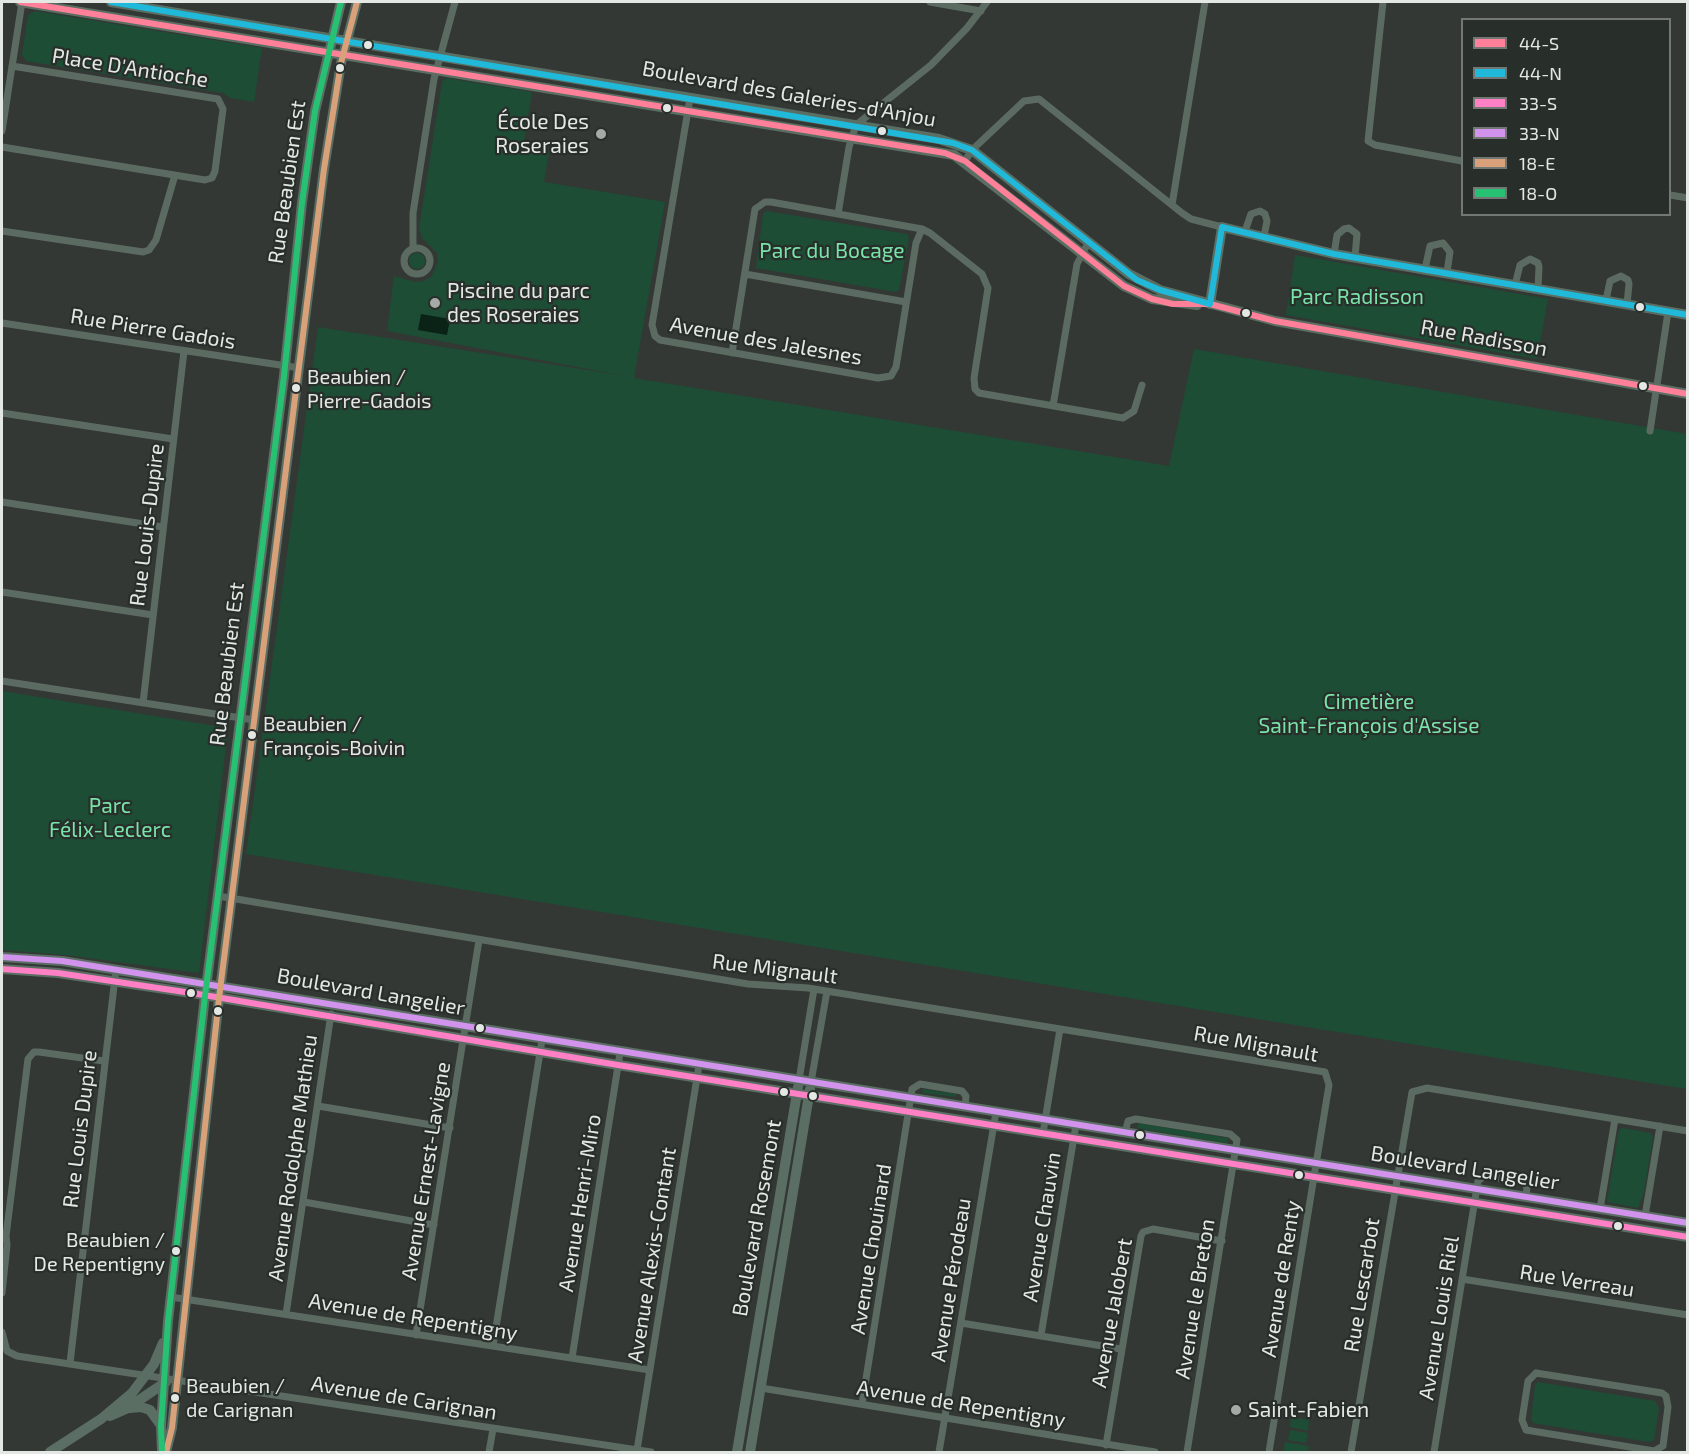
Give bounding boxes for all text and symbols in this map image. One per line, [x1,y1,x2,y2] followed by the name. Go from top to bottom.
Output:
[1461,18,1671,216] legend
[1519,32,1559,54] text: 44-S
[362,39,374,51] unlabelled marker
[50,43,210,93] street label: Place D'Antioche
[640,56,938,132] street label: Boulevard des Galeries-d'Anjou
[334,62,346,74] unlabelled marker
[1519,62,1562,84] text: 44-N
[1519,92,1557,114] text: 33-S
[263,99,311,265] street label: Rue Beaubien Est
[661,102,673,114] unlabelled marker
[495,109,589,159] place label: École Des Roseraies
[1519,122,1560,144] text: 33-N
[876,125,888,137] unlabelled marker
[594,127,608,141] marker: École Des Roseraies
[1519,152,1555,174] text: 18-E
[1519,182,1557,204] text: 18-O
[759,238,905,264] park label: Parc du Bocage
[447,278,590,328] place label: Piscine du parc des Roseraies
[1290,284,1424,310] park label: Parc Radisson
[428,296,442,310] marker: Piscine du parc des Roseraies
[1634,301,1646,313] unlabelled marker
[69,304,237,354] street label: Rue Pierre Gadois
[1240,307,1252,319] unlabelled marker
[668,312,864,370] street label: Avenue des Jalesnes
[1419,314,1549,362] street label: Rue Radisson
[307,365,431,412] place label: Beaubien / Pierre-Gadois
[1637,380,1649,392] unlabelled marker
[290,382,302,394] marker: Beaubien / Pierre-Gadois
[125,442,169,608] street label: Rue Louis-Dupire
[204,581,250,747] street label: Rue Beaubien Est
[1259,689,1479,739] park label: Cimetière Saint-François d'Assise
[263,712,405,759] place label: Beaubien / François-Boivin
[246,729,258,741] marker: Beaubien / François-Boivin
[49,793,171,843] park label: Parc Félix-Leclerc
[711,949,839,989] street label: Rue Mignault
[275,963,467,1021] street label: Boulevard Langelier
[185,987,197,999] unlabelled marker
[212,1005,224,1017] unlabelled marker
[1192,1021,1320,1067] street label: Rue Mignault
[474,1022,486,1034] unlabelled marker
[263,1033,323,1283] street label: Avenue Rodolphe Mathieu
[58,1049,102,1209] street label: Rue Louis Dupire
[396,1060,456,1282] street label: Avenue Ernest-Lavigne
[778,1086,790,1098] unlabelled marker
[807,1090,819,1102] unlabelled marker
[554,1112,606,1294] street label: Avenue Henri-Miro
[727,1118,787,1318] street label: Boulevard Rosemont
[1134,1129,1146,1141] unlabelled marker
[1369,1141,1561,1195] street label: Boulevard Langelier
[623,1145,681,1365] street label: Avenue Alexis-Contant
[1018,1150,1066,1304] street label: Avenue Chauvin
[845,1162,897,1336] street label: Avenue Chouinard
[1293,1169,1305,1181] unlabelled marker
[926,1196,976,1364] street label: Avenue Pérodeau
[1256,1199,1306,1359] street label: Avenue de Renty
[1339,1216,1385,1354] street label: Rue Lescarbot
[1170,1217,1220,1381] street label: Avenue le Breton
[1612,1220,1624,1232] unlabelled marker
[34,1228,165,1275] place label: Beaubien / De Repentigny
[1414,1234,1464,1402] street label: Avenue Louis Riel
[1086,1236,1138,1390] street label: Avenue Jalobert
[170,1245,182,1257] marker: Beaubien / De Repentigny
[1518,1260,1636,1302] street label: Rue Verreau
[307,1288,519,1346] street label: Avenue de Repentigny
[309,1371,499,1425] street label: Avenue de Carignan
[186,1374,293,1421] place label: Beaubien / de Carignan
[855,1375,1067,1433] street label: Avenue de Repentigny
[169,1392,181,1404] marker: Beaubien / de Carignan
[1248,1397,1369,1423] place label: Saint-Fabien
[1229,1403,1243,1417] marker: Saint-Fabien

